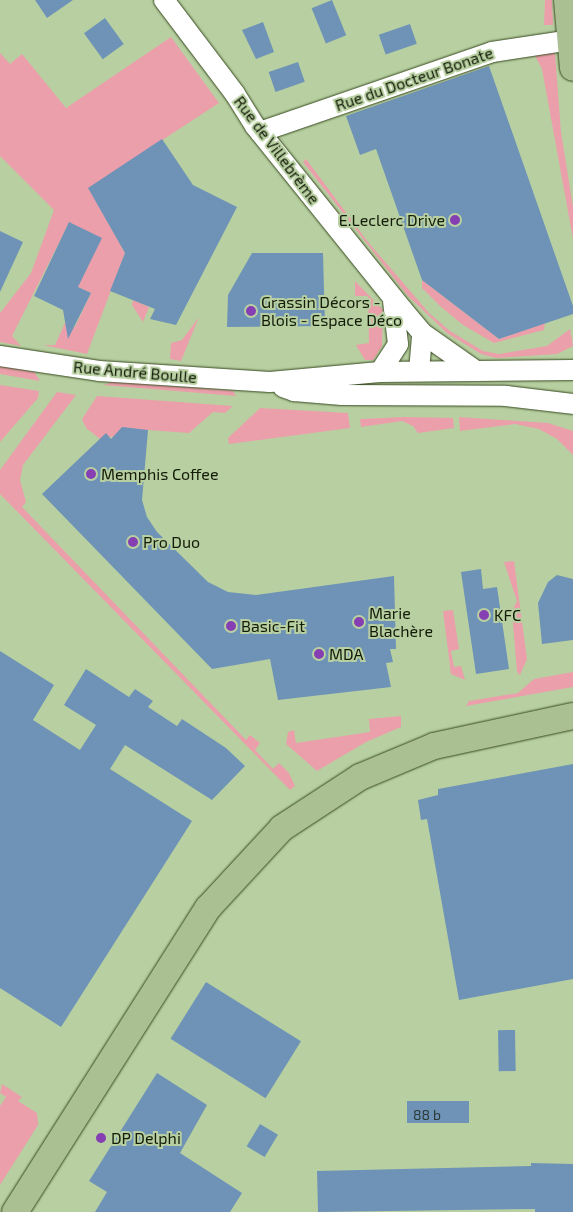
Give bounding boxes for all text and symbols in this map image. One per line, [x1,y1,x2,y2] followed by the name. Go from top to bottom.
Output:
[332,43,496,115] street label: Rue du Docteur Bonate
[230,92,324,208] street label: Rue de Villebrème
[339,210,445,230] place label: E.Leclerc Drive
[449,214,461,226] marker: E.Leclerc Drive
[261,292,402,330] place label: Grassin Décors - Blois - Espace Déco
[245,305,257,317] marker: Grassin Décors - Blois - Espace Déco
[72,357,198,387] street label: Rue André Boulle
[101,464,219,484] place label: Memphis Coffee
[85,468,97,480] marker: Memphis Coffee
[143,532,200,552] place label: Pro Duo
[127,536,139,548] marker: Pro Duo
[369,603,433,641] place label: Marie Blachère
[494,605,521,625] place label: KFC
[478,609,490,621] marker: KFC
[241,616,305,636] place label: Basic-Fit
[353,616,365,628] marker: Marie Blachère
[225,620,237,632] marker: Basic-Fit
[329,644,364,664] place label: MDA
[313,648,325,660] marker: MDA
[413,1107,441,1123] house number: 88 b
[111,1128,181,1148] place label: DP Delphi
[95,1132,107,1144] marker: DP Delphi

